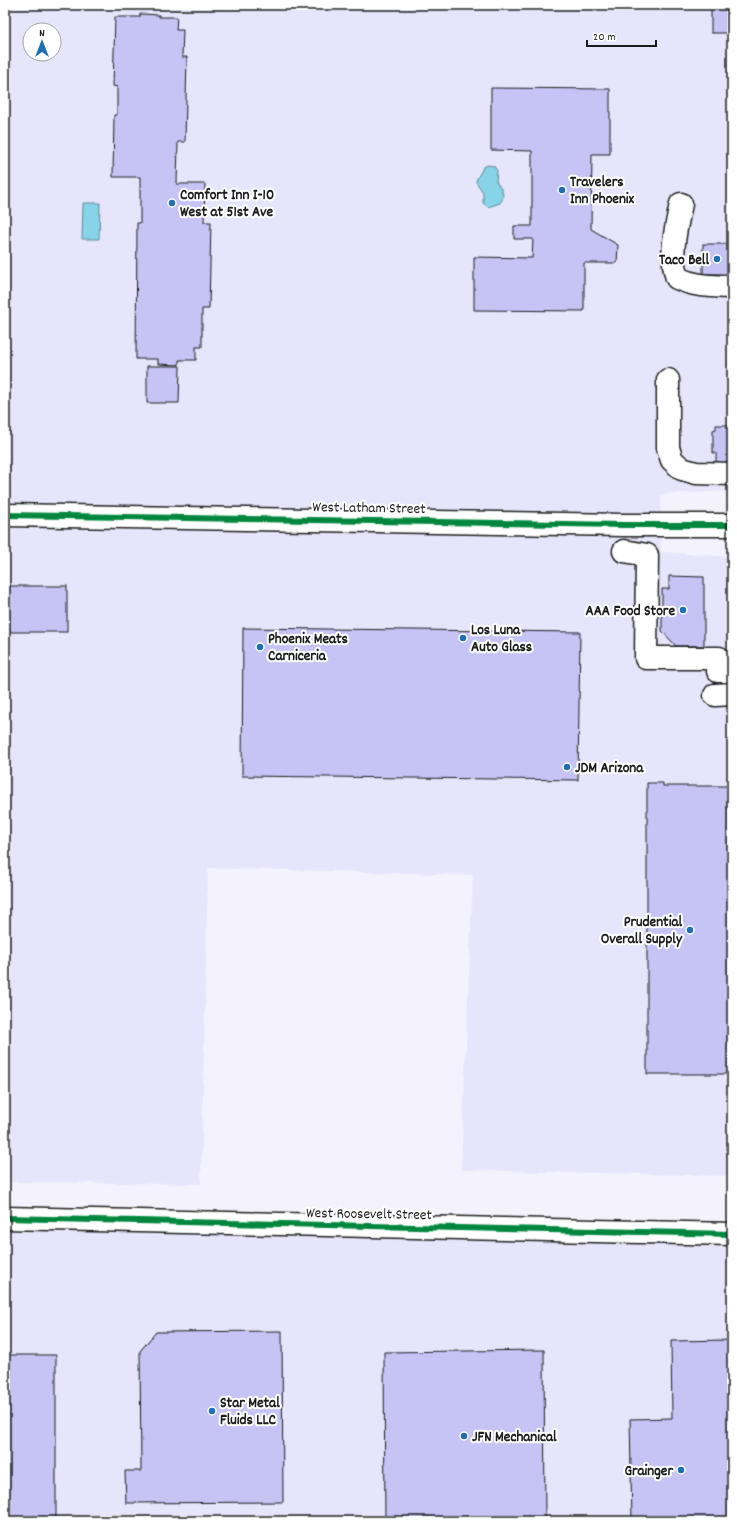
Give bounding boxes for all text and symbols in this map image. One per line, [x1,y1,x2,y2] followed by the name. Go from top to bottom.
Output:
[22,22,62,62] north arrow
[587,22,656,48] scale bar
[39,26,45,42] text: N
[593,29,616,46] text: 20 m
[570,172,635,211] place label: Travelers Inn Phoenix
[180,185,274,224] place label: Comfort Inn I-10 West at 51st Ave
[557,185,567,195] marker: Travelers Inn Phoenix
[167,198,177,208] marker: Comfort Inn I-10 West at 51st Ave
[659,250,709,272] place label: Taco Bell
[712,254,722,264] marker: Taco Bell
[312,497,426,521] street label: West Latham Street
[585,601,675,623] place label: AAA Food Store
[678,605,688,615] marker: AAA Food Store
[471,620,532,659] place label: Los Luna Auto Glass
[268,629,348,668] place label: Phoenix Meats Carniceria
[458,633,468,643] marker: Los Luna Auto Glass
[255,642,265,652] marker: Phoenix Meats Carniceria
[575,758,644,780] place label: JDM Arizona
[562,762,572,772] marker: JDM Arizona
[601,912,683,951] place label: Prudential Overall Supply
[685,925,695,935] marker: Prudential Overall Supply
[306,1203,433,1227] street label: West Roosevelt Street
[220,1393,280,1432] place label: Star Metal Fluids LLC
[207,1406,217,1416] marker: Star Metal Fluids LLC
[472,1427,557,1449] place label: JFN Mechanical
[459,1431,469,1441] marker: JFN Mechanical
[624,1461,673,1483] place label: Grainger
[676,1465,686,1475] marker: Grainger

